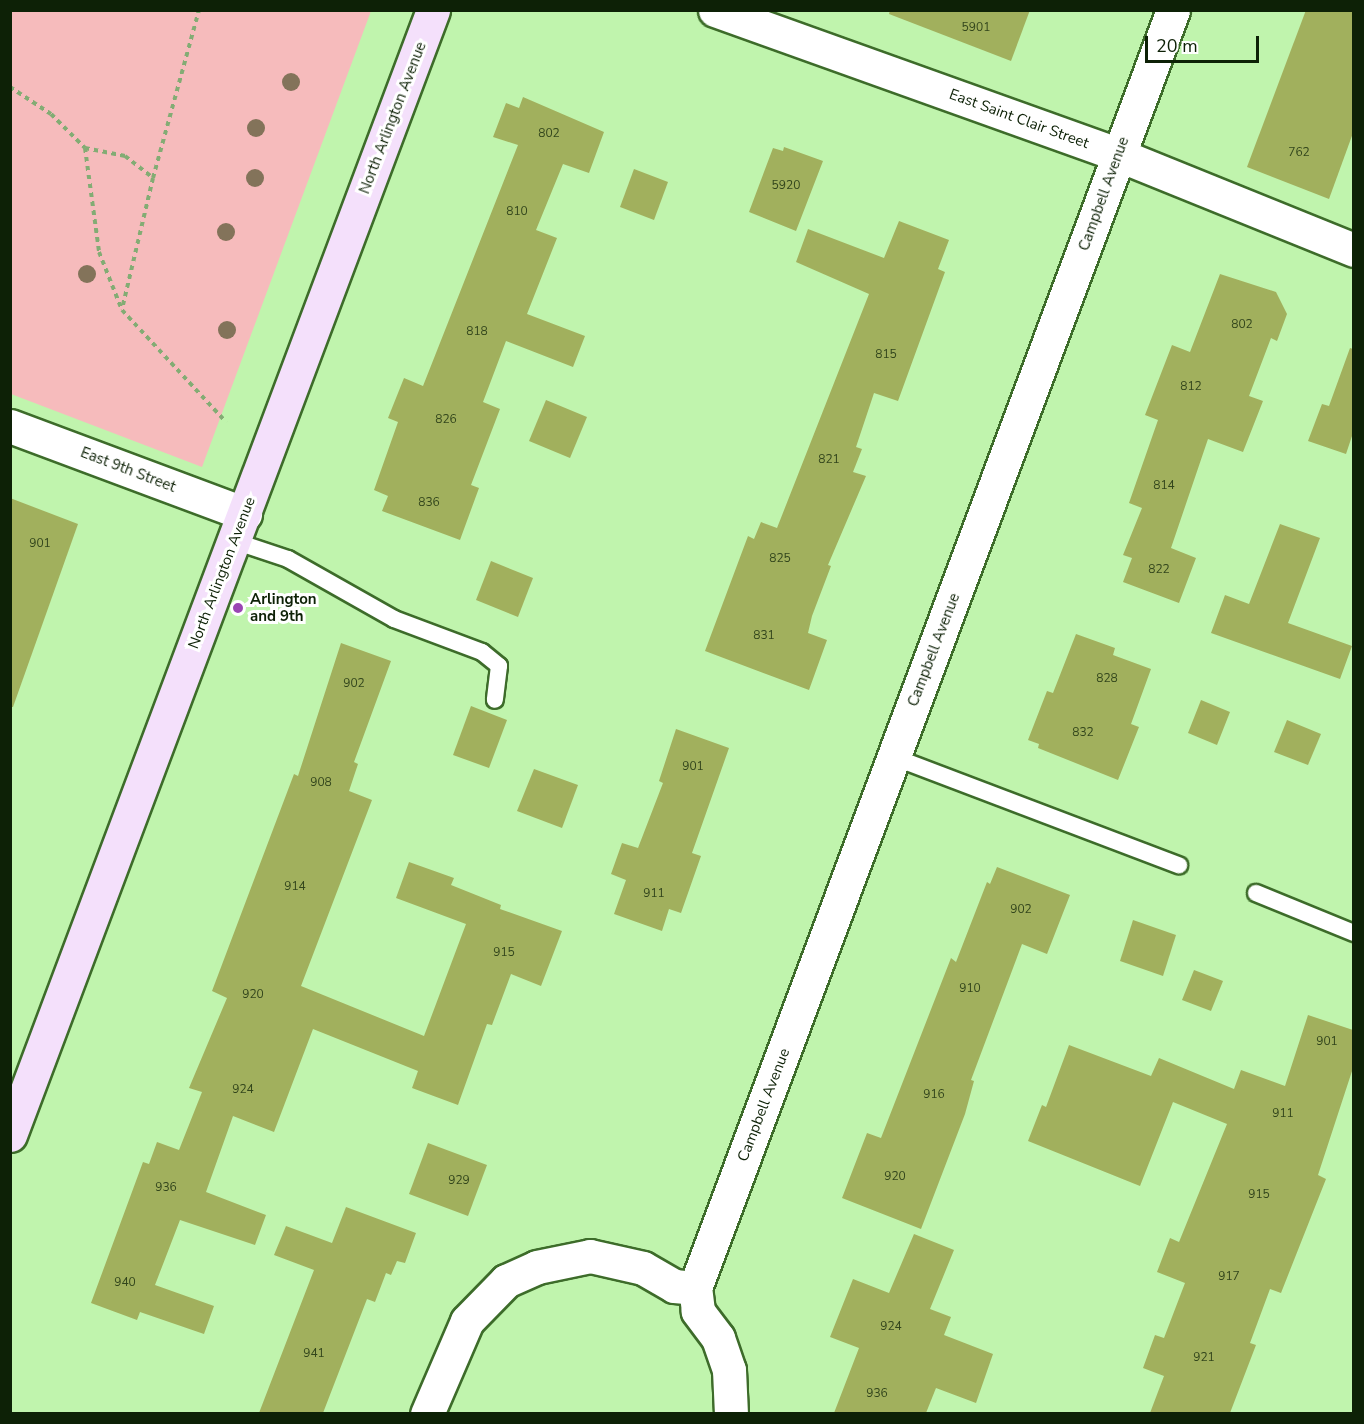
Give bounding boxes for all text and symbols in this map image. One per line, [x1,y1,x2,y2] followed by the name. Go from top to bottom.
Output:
[962,21,990,35] house number: 5901
[1148,24,1262,62] scale bar
[1156,34,1198,58] text: 20 m
[356,39,430,197] street label: North Arlington Avenue
[947,85,1091,153] street label: East Saint Clair Street
[538,127,560,141] house number: 802
[1075,135,1133,253] street label: Campbell Avenue
[1288,146,1310,160] house number: 762
[772,179,800,193] house number: 5920
[506,205,528,219] house number: 810
[1231,318,1253,332] house number: 802
[466,325,488,339] house number: 818
[875,348,897,362] house number: 815
[1180,380,1202,394] house number: 812
[435,413,457,427] house number: 826
[78,444,178,496] street label: East 9th Street
[818,453,840,467] house number: 821
[1153,479,1175,493] house number: 814
[185,494,259,652] street label: North Arlington Avenue
[418,496,440,510] house number: 836
[29,537,51,551] house number: 901
[769,552,791,566] house number: 825
[1148,563,1170,577] house number: 822
[250,590,317,625] place label: Arlington and 9th
[904,591,964,709] street label: Campbell Avenue
[231,601,245,615] marker: Arlington and 9th
[753,629,775,643] house number: 831
[1096,672,1118,686] house number: 828
[343,677,365,691] house number: 902
[1072,726,1094,740] house number: 832
[682,760,704,774] house number: 901
[310,776,332,790] house number: 908
[284,880,306,894] house number: 914
[643,887,665,901] house number: 911
[1010,903,1032,917] house number: 902
[493,946,515,960] house number: 915
[959,982,981,996] house number: 910
[242,988,264,1002] house number: 920
[1316,1035,1338,1049] house number: 901
[734,1046,794,1164] street label: Campbell Avenue
[232,1083,254,1097] house number: 924
[923,1088,945,1102] house number: 916
[1272,1107,1294,1121] house number: 911
[884,1170,906,1184] house number: 920
[448,1174,470,1188] house number: 929
[155,1181,177,1195] house number: 936
[1248,1188,1270,1202] house number: 915
[1218,1270,1240,1284] house number: 917
[114,1276,136,1290] house number: 940
[880,1320,902,1334] house number: 924
[303,1347,325,1361] house number: 941
[1193,1351,1215,1365] house number: 921
[866,1387,888,1401] house number: 936

